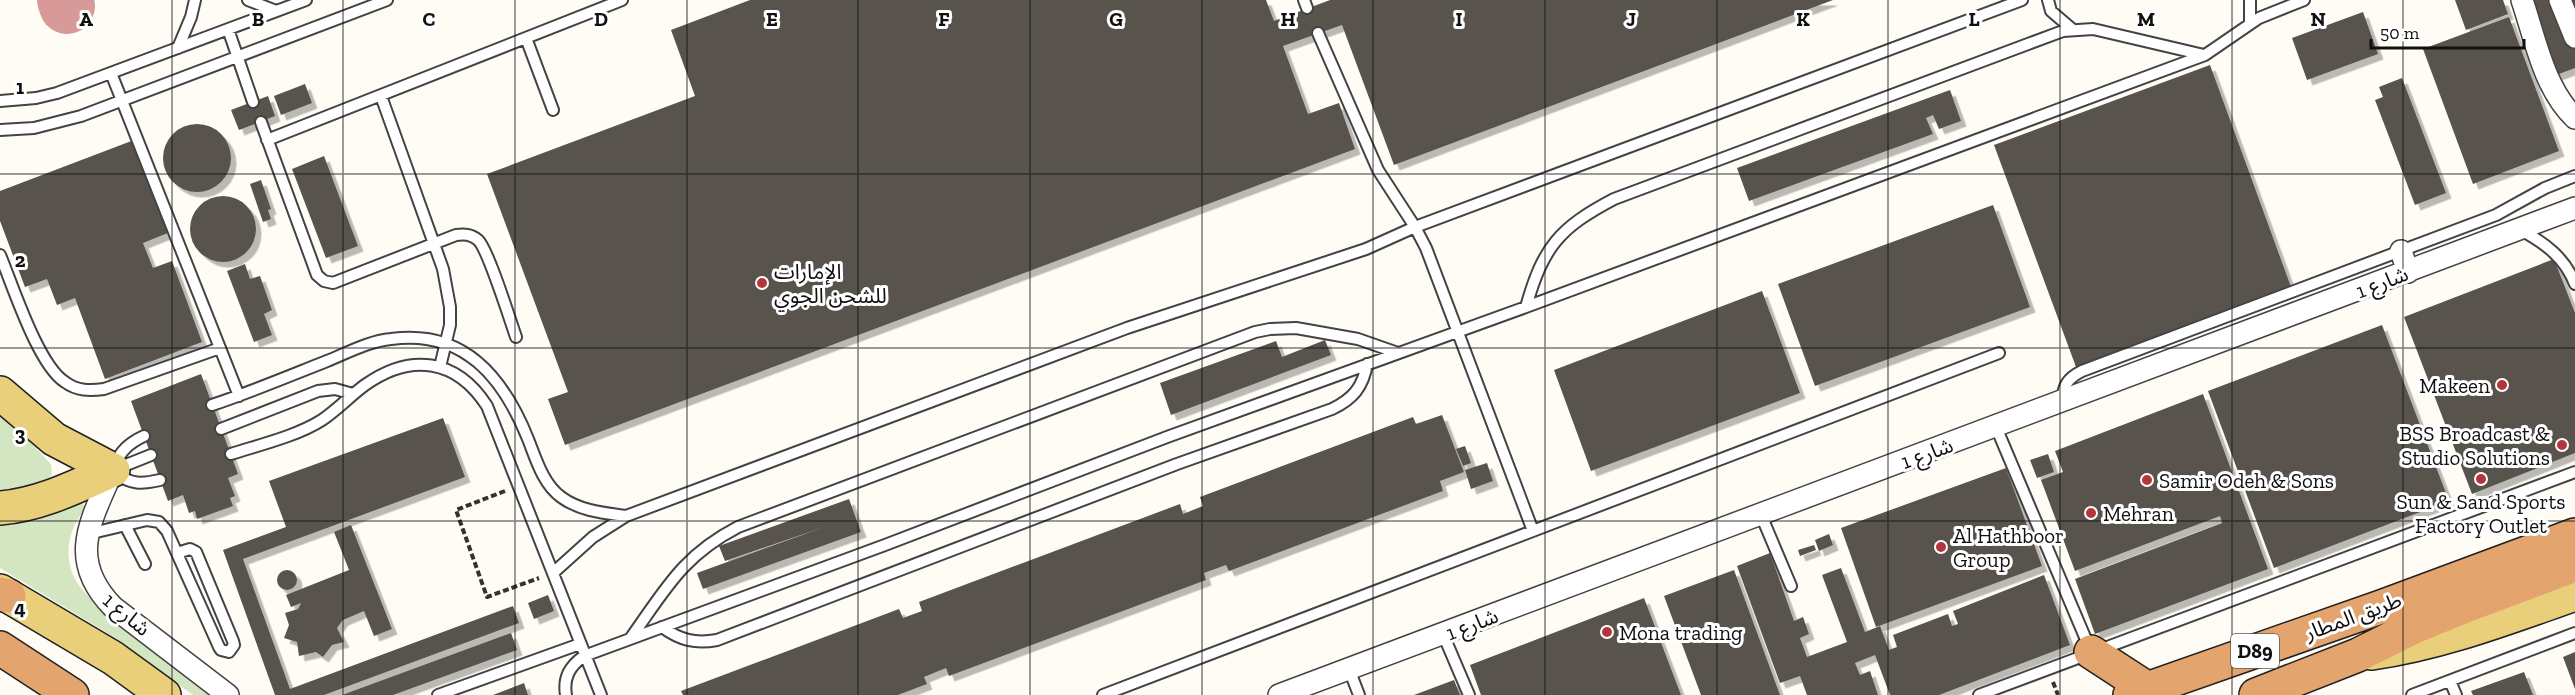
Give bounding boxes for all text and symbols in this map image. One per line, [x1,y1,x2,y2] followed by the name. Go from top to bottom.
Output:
[79,7,93,31] text: A
[252,7,264,31] text: B
[423,7,436,31] text: C
[594,7,608,31] text: D
[766,7,778,31] text: E
[938,7,950,31] text: F
[1109,7,1123,31] text: G
[1280,7,1296,31] text: H
[1455,7,1463,31] text: I
[1626,7,1636,31] text: J
[1796,7,1810,31] text: K
[1968,7,1980,31] text: L
[2137,7,2155,31] text: M
[2310,7,2326,31] text: N
[2371,12,2524,50] scale bar
[2380,22,2420,44] text: 50 m
[16,75,24,99] text: 1
[15,248,26,272] text: 2
[774,259,887,311] place label: الإمارات للشحن الجوي
[2352,261,2413,306] street label: شارع 1
[755,276,769,290] marker: الإمارات للشحن الجوي
[2419,373,2490,398] place label: Makeen
[2495,378,2509,392] marker: Makeen
[2399,421,2550,470] place label: BSS Broadcast & Studio Solutions
[15,422,26,446] text: 3
[1897,432,1958,477] street label: شارع 1
[2555,438,2569,452] marker: BSS Broadcast & Studio Solutions
[2159,468,2334,493] place label: Samir Odeh & Sons
[2474,472,2488,486] marker: Sun & Sand Sports Factory Outlet
[2140,473,2154,487] marker: Samir Odeh & Sons
[2397,489,2565,538] place label: Sun & Sand Sports Factory Outlet
[2103,501,2174,526] place label: Mehran
[2084,506,2098,520] marker: Mehran
[1953,523,2064,572] place label: Al Hathboor Group
[1934,540,1948,554] marker: Al Hathboor Group
[96,587,156,643] street label: شارع 1
[2300,587,2405,646] street label: طريق المطار
[14,596,26,620] text: 4
[1442,603,1503,648] street label: شارع 1
[1619,620,1743,645] place label: Mona trading
[1600,625,1614,639] marker: Mona trading
[2231,634,2279,668] road number: D89

